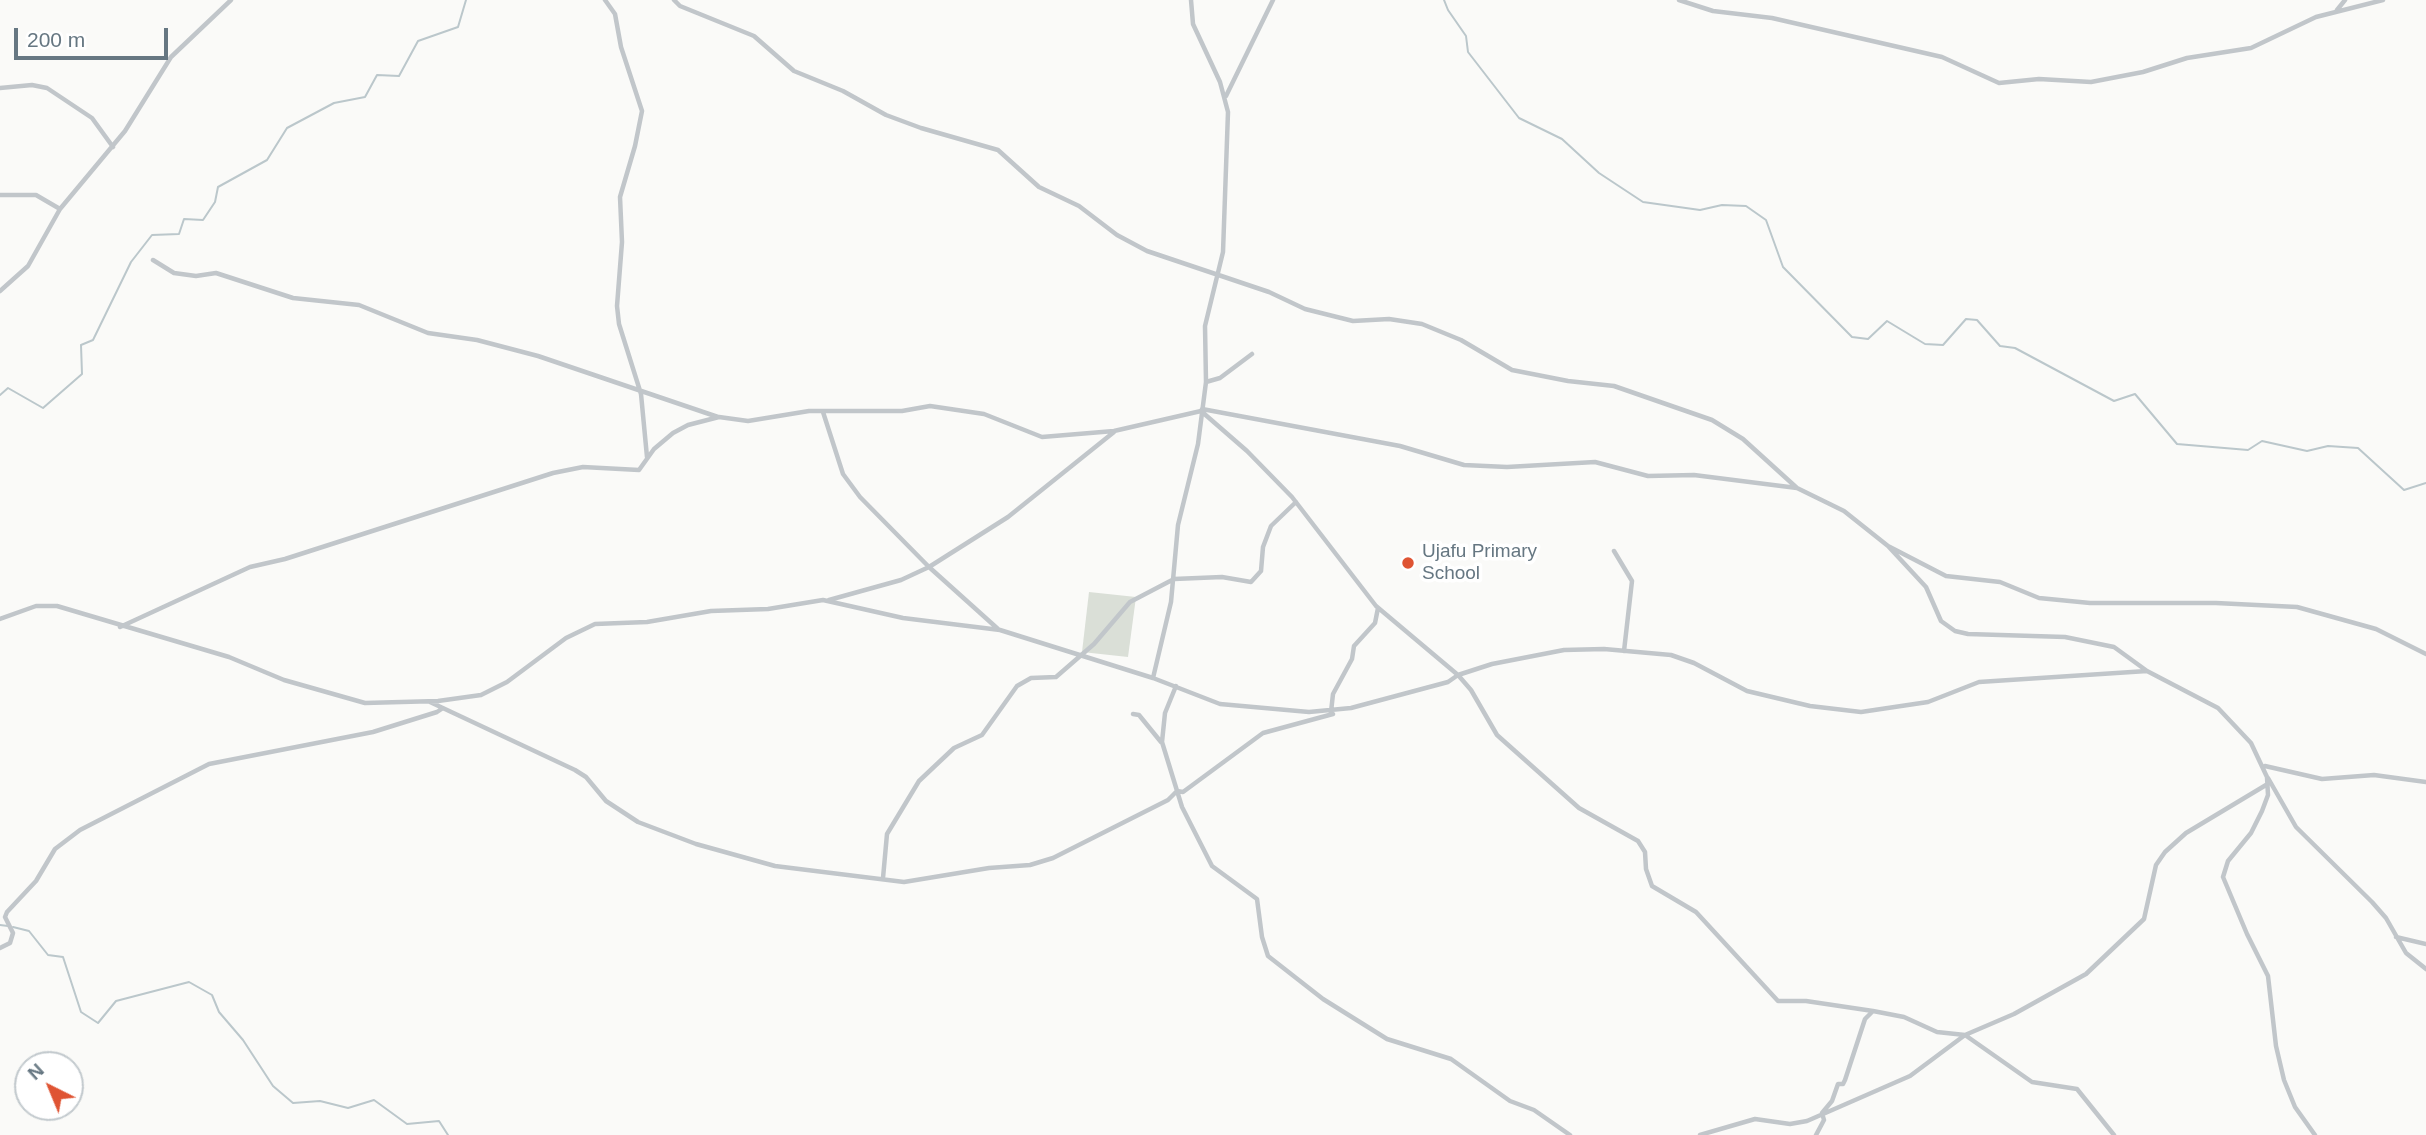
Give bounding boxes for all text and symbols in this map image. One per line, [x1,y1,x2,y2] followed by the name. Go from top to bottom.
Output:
[18,14,172,58] scale bar
[27,28,85,51] text: 200 m
[1422,541,1537,585] place label: Ujafu Primary School
[1400,555,1416,571] marker: Ujafu Primary School
[14,1051,84,1121] north arrow
[24,1059,48,1084] text: N

